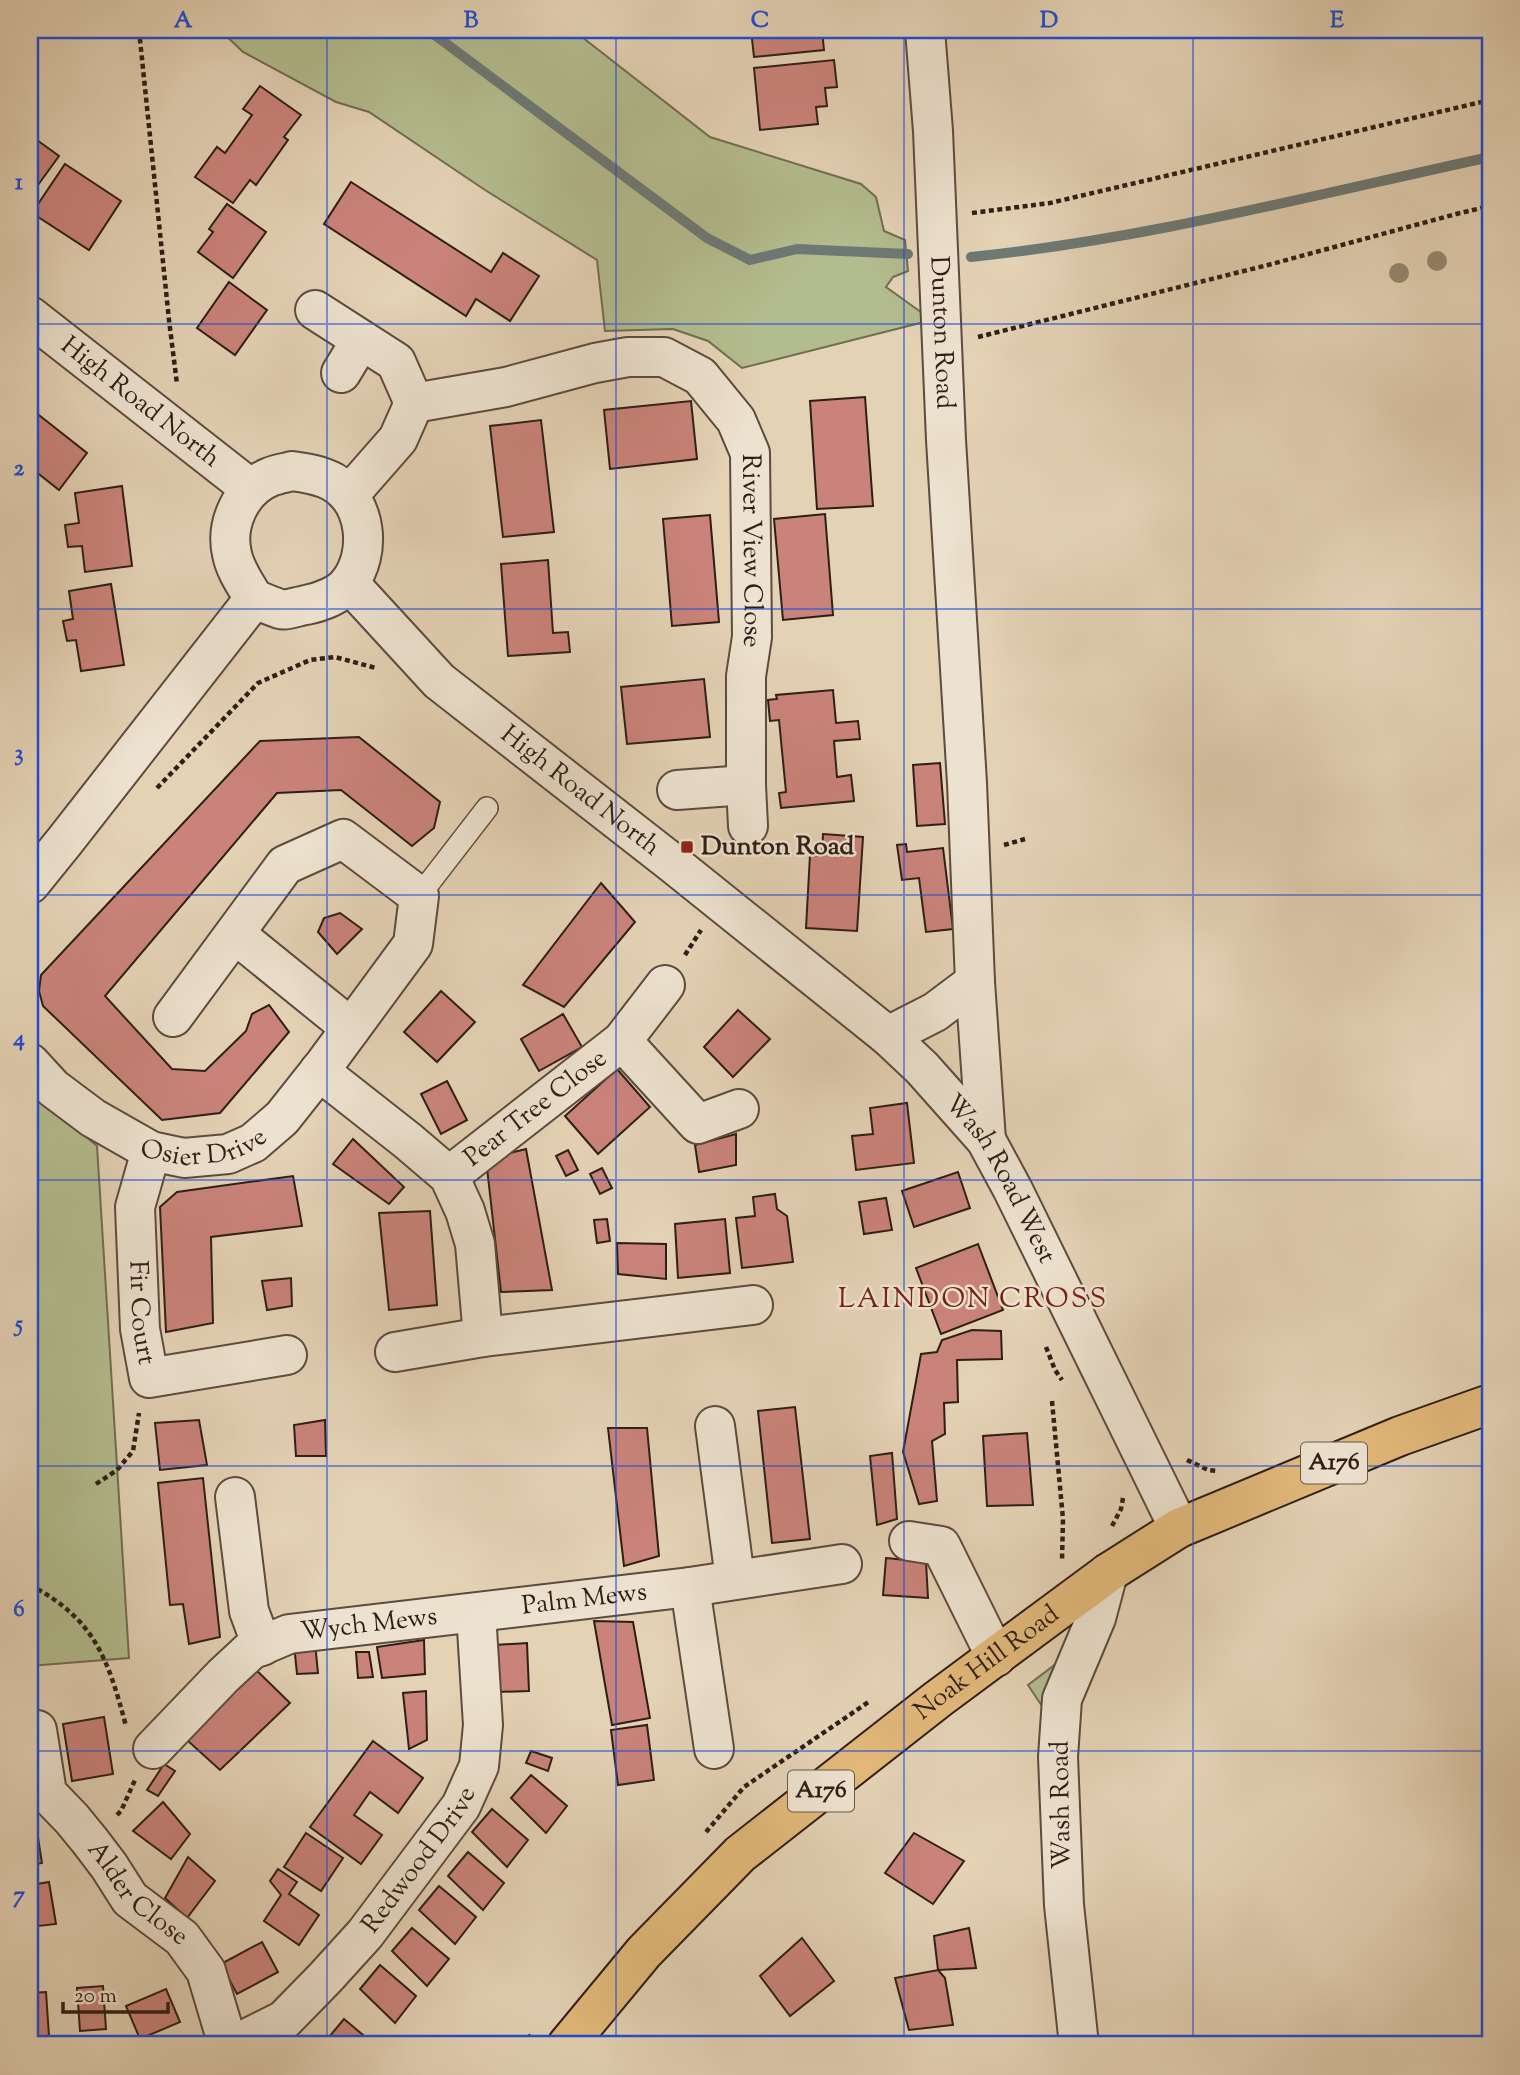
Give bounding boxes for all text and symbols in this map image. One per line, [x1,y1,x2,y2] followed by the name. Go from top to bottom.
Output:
[174,5,193,38] text: A
[464,5,479,38] text: B
[751,5,769,38] text: C
[1040,5,1058,38] text: D
[1330,5,1344,38] text: E
[15,167,23,200] text: 1
[920,255,963,410] street label: Dunton Road
[52,328,228,477] street label: High Road North
[14,453,25,486] text: 2
[732,453,770,650] street label: River View Close
[492,717,668,865] street label: High Road North
[14,738,24,771] text: 3
[701,829,854,866] place label: Dunton Road
[679,839,695,855] marker: Dunton Road
[12,1023,25,1056] text: 4
[456,1041,615,1176] street label: Pear Tree Close
[935,1086,1065,1270] street label: Wash Road West
[137,1120,276,1177] street label: Osier Drive
[119,1260,165,1368] street label: Fir Court
[838,1280,1108,1320] district label: LAINDON CROSS
[13,1309,23,1342] text: 5
[1301,1442,1367,1484] road number: A176
[520,1574,649,1625] street label: Palm Mews
[13,1594,25,1627] text: 6
[906,1596,1067,1729] street label: Noak Hill Road
[299,1598,439,1651] street label: Wych Mews
[1042,1740,1082,1870] street label: Wash Road
[788,1770,854,1812] road number: A176
[353,1781,486,1941] street label: Redwood Drive
[78,1833,196,1955] street label: Alder Close
[13,1880,25,1913] text: 7
[63,1970,168,2014] scale bar
[74,1982,117,2012] text: 20 m

